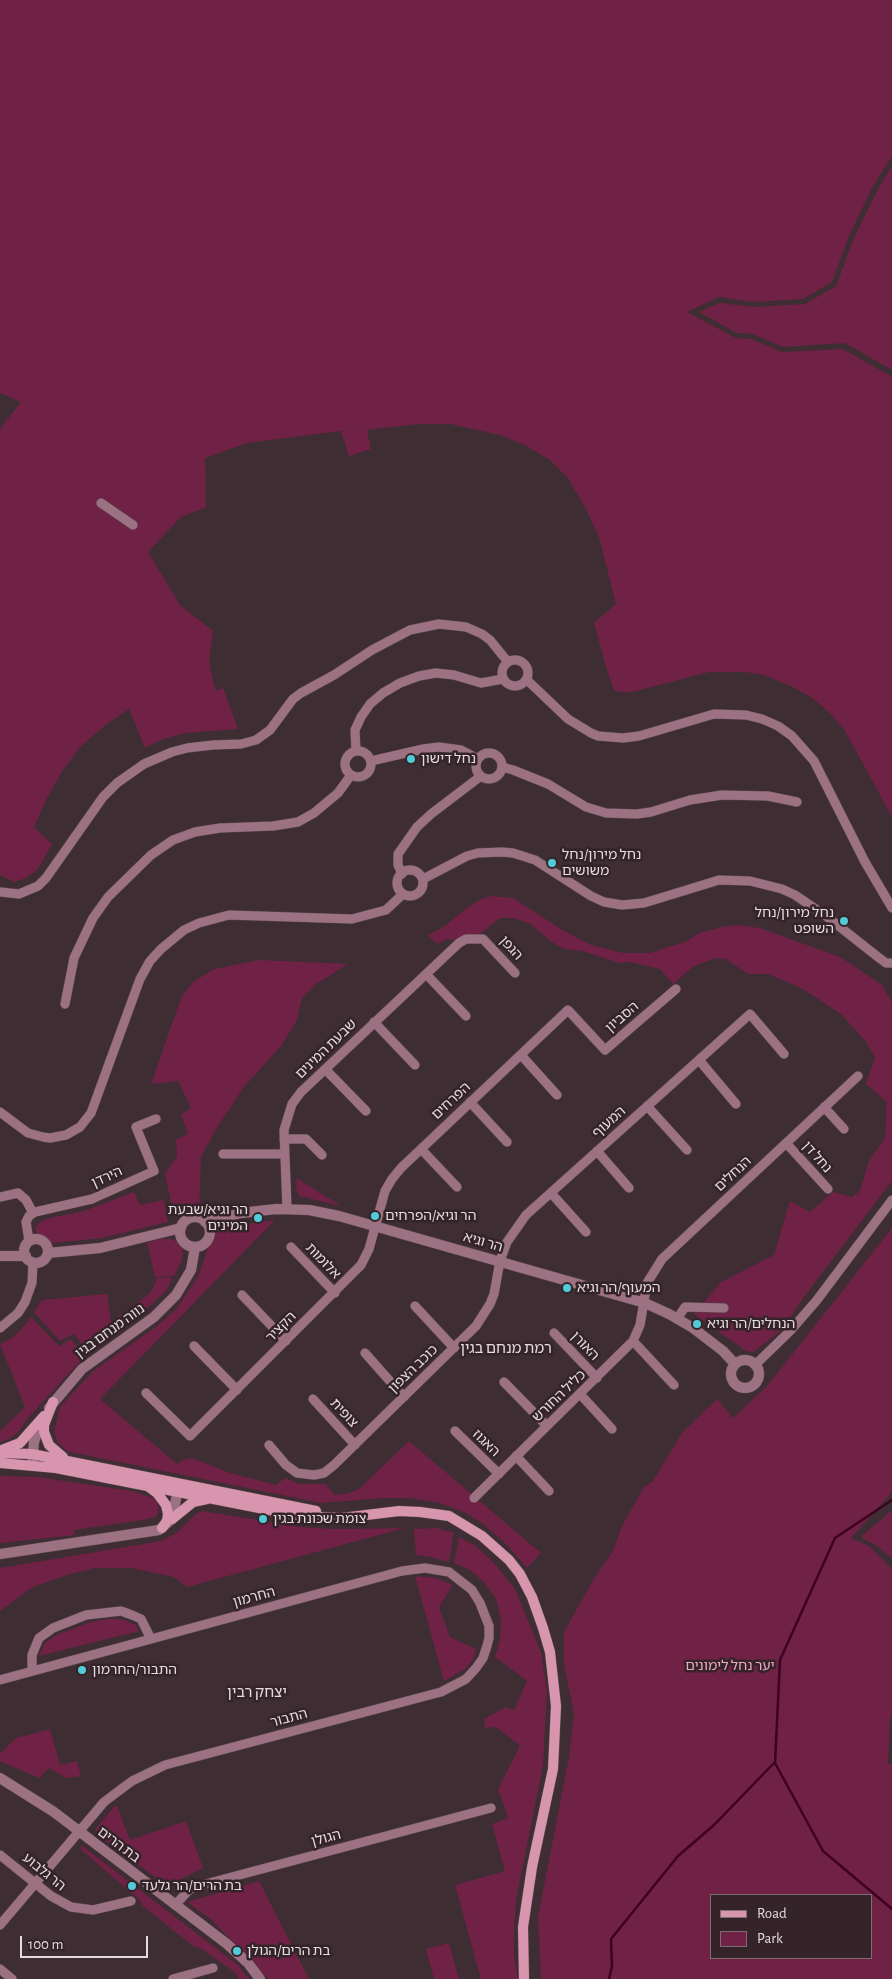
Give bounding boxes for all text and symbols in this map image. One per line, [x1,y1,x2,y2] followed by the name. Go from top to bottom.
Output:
[421,751,476,767] place label: נחל דישון
[405,753,417,765] marker: נחל דישון
[562,847,641,880] place label: נחל מירון/נחל משושים
[546,857,558,869] marker: נחל מירון/נחל משושים
[755,905,834,938] place label: נחל מירון/נחל השופט
[838,915,850,927] marker: נחל מירון/נחל השופט
[496,932,526,964] street label: הגפן
[602,998,642,1036] street label: הסביון
[292,1016,360,1082] street label: שבעת המינים
[428,1079,474,1123] street label: הפרחים
[589,1103,629,1141] street label: המעוף
[799,1138,835,1176] street label: נחל דן
[711,1153,755,1195] street label: הנחלים
[89,1163,125,1191] street label: הירדן
[168,1202,248,1234] place label: הר וגיא/שבעת המינים
[385,1208,476,1224] place label: הר וגיא/הפרחים
[369,1210,381,1222] marker: הר וגיא/הפרחים
[252,1212,264,1224] marker: הר וגיא/שבעת המינים
[461,1228,505,1256] street label: הר וגיא
[302,1240,344,1282] street label: אלומות
[577,1280,661,1296] place label: המעוף/הר וגיא
[561,1282,573,1294] marker: המעוף/הר וגיא
[72,1300,148,1362] street label: נווה מנחם בגין
[262,1308,300,1346] street label: הקציר
[707,1316,795,1332] place label: הנחלים/הר וגיא
[691,1318,703,1330] marker: הנחלים/הר וגיא
[567,1328,603,1364] street label: האורן
[460,1339,552,1357] district label: רמת מנחם בגין
[385,1341,441,1397] street label: כוכב הצפון
[529,1366,589,1426] street label: כליל החורש
[326,1395,362,1431] street label: צופית
[469,1426,503,1460] street label: האגוז
[273,1511,366,1527] place label: צומת שכונת בגין
[257,1513,269,1525] marker: צומת שכונת בגין
[231,1583,277,1611] street label: החרמון
[685,1658,775,1674] park label: יער נחל לימונים
[92,1662,177,1678] place label: התבור/החרמון
[76,1664,88,1676] marker: התבור/החרמון
[227,1683,287,1701] district label: יצחק רבין
[269,1705,309,1731] street label: התבור
[94,1823,144,1867] street label: בת הרים
[309,1826,343,1850] street label: הגולן
[19,1850,69,1894] street label: הר גלבוע
[142,1878,242,1894] place label: בת הרים/הר גלעד
[126,1880,138,1892] marker: בת הרים/הר גלעד
[710,1894,872,1959] legend
[757,1906,787,1921] text: Road
[22,1926,150,1958] scale bar
[757,1931,783,1946] text: Park
[28,1937,63,1952] text: 100 m
[247,1943,330,1959] place label: בת הרים/הגולן
[231,1945,243,1957] marker: בת הרים/הגולן

